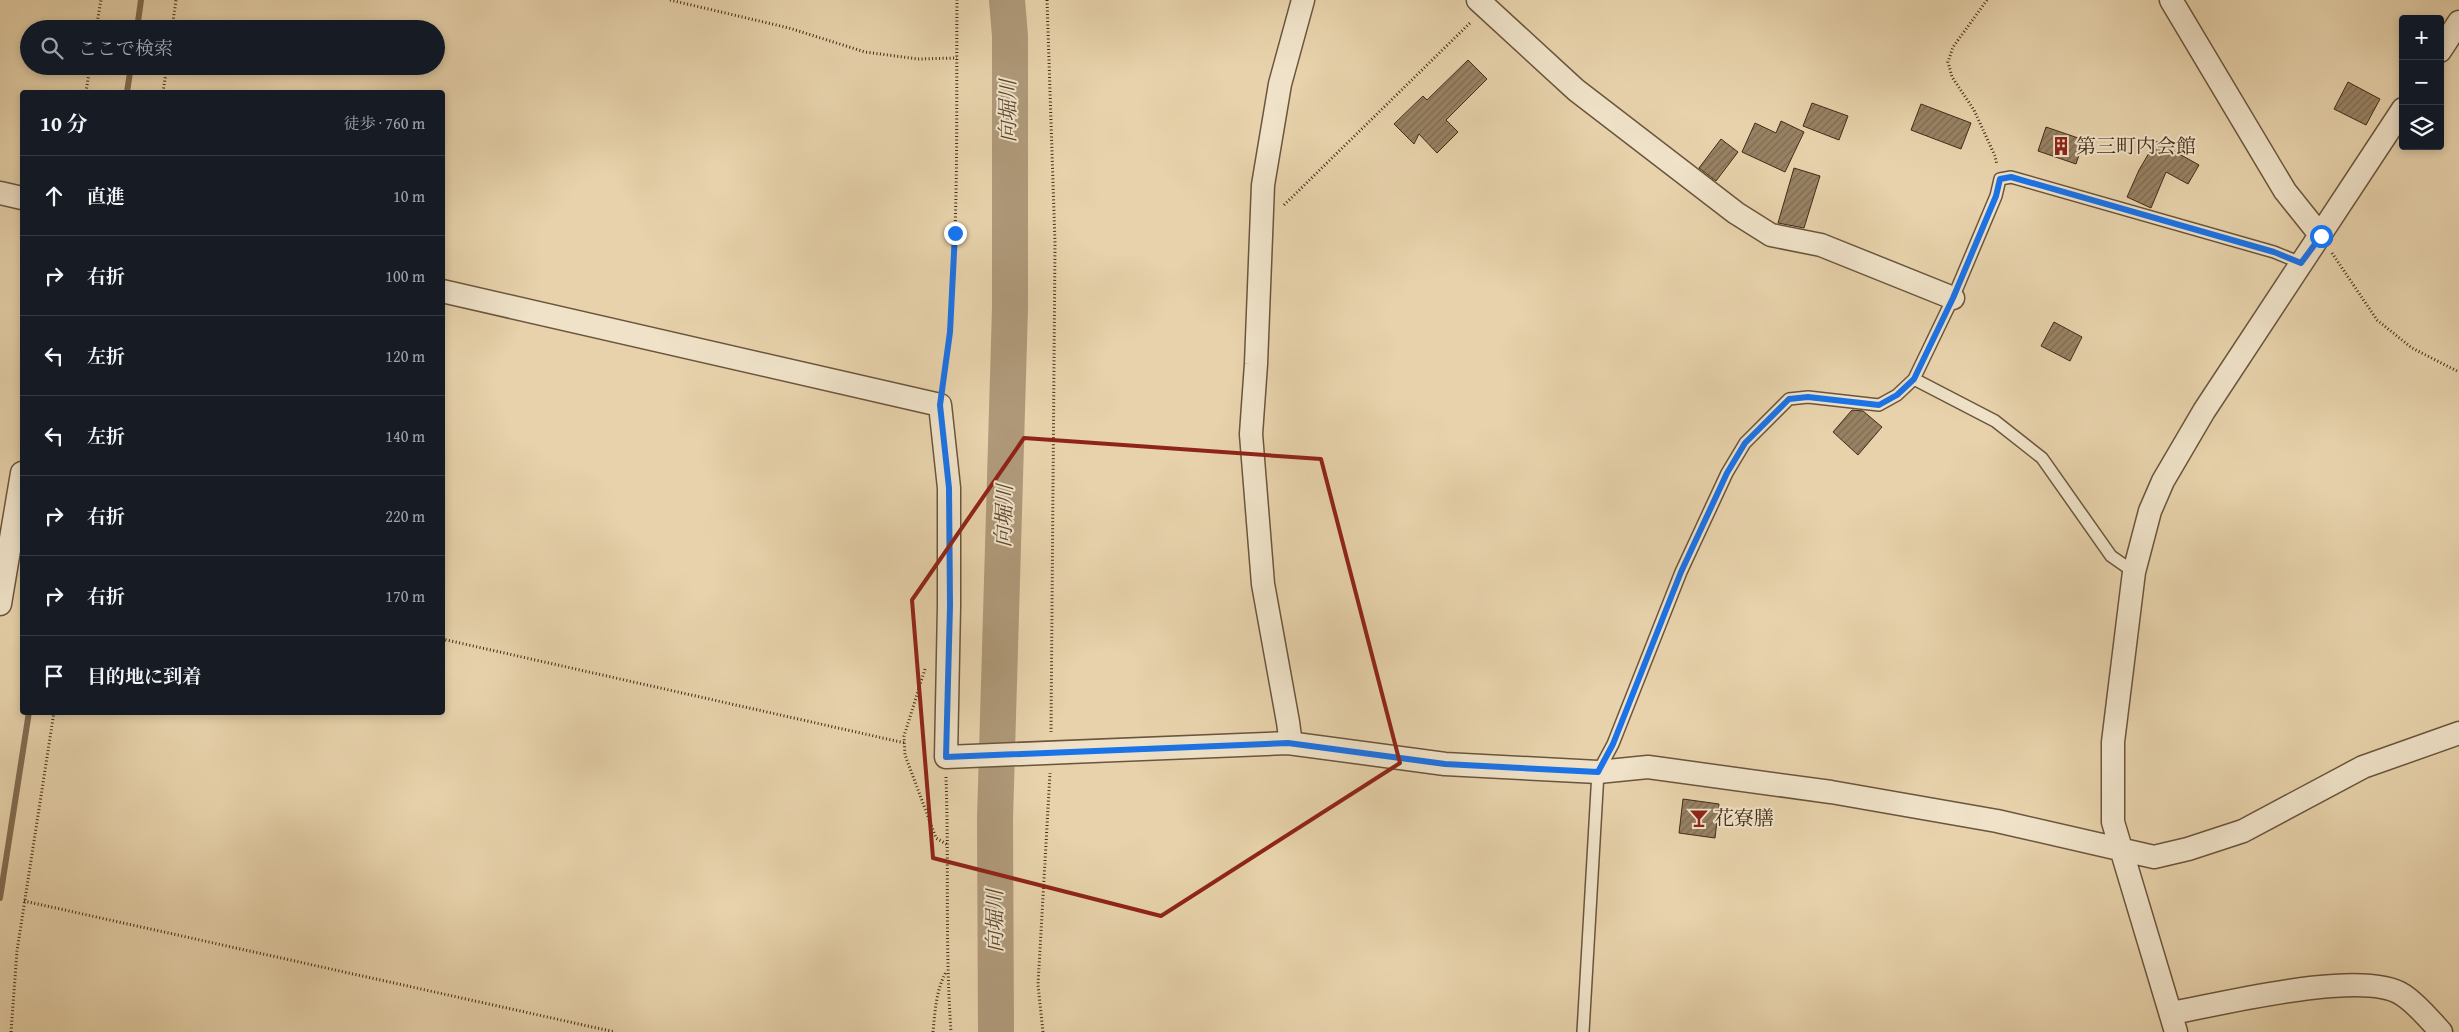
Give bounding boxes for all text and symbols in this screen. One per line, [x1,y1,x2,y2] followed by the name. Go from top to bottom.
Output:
[2399,15,2444,150] map controls
[2399,15,2444,60] button: +
[20,20,445,75] search box
[38,34,66,62] icon: search
[78,34,173,62] text: ここで検索
[2399,60,2444,105] button: −
[992,78,1023,143] water label: 向堀川
[2399,105,2444,150] button: layers
[40,108,87,139] text: 10 分
[344,111,425,135] text: 徒歩 · 760 m
[2076,131,2196,160] place label: 第三町内会館
[2050,135,2072,157] building icon: 第三町内会館
[40,182,68,210] icon: ahead
[87,182,125,210] text: 直進
[393,184,425,208] text: 10 m
[944,222,967,245] route end
[2310,225,2333,248] route start
[40,262,68,290] icon: right
[87,262,125,290] text: 右折
[385,264,425,288] text: 100 m
[40,342,68,370] icon: left
[87,342,125,370] text: 左折
[385,344,425,368] text: 120 m
[40,422,68,450] icon: left
[87,422,125,450] text: 左折
[385,424,425,448] text: 140 m
[987,482,1020,548] water label: 向堀川
[40,502,68,530] icon: right
[87,502,125,530] text: 右折
[385,504,425,528] text: 220 m
[40,582,68,610] icon: right
[87,582,125,610] text: 右折
[385,584,425,608] text: 170 m
[40,662,68,690] icon: arrive
[87,662,201,690] text: 目的地に到着
[1714,803,1774,832] place label: 花寮膳
[1688,807,1710,829] bar icon: 花寮膳
[979,888,1010,953] water label: 向堀川

